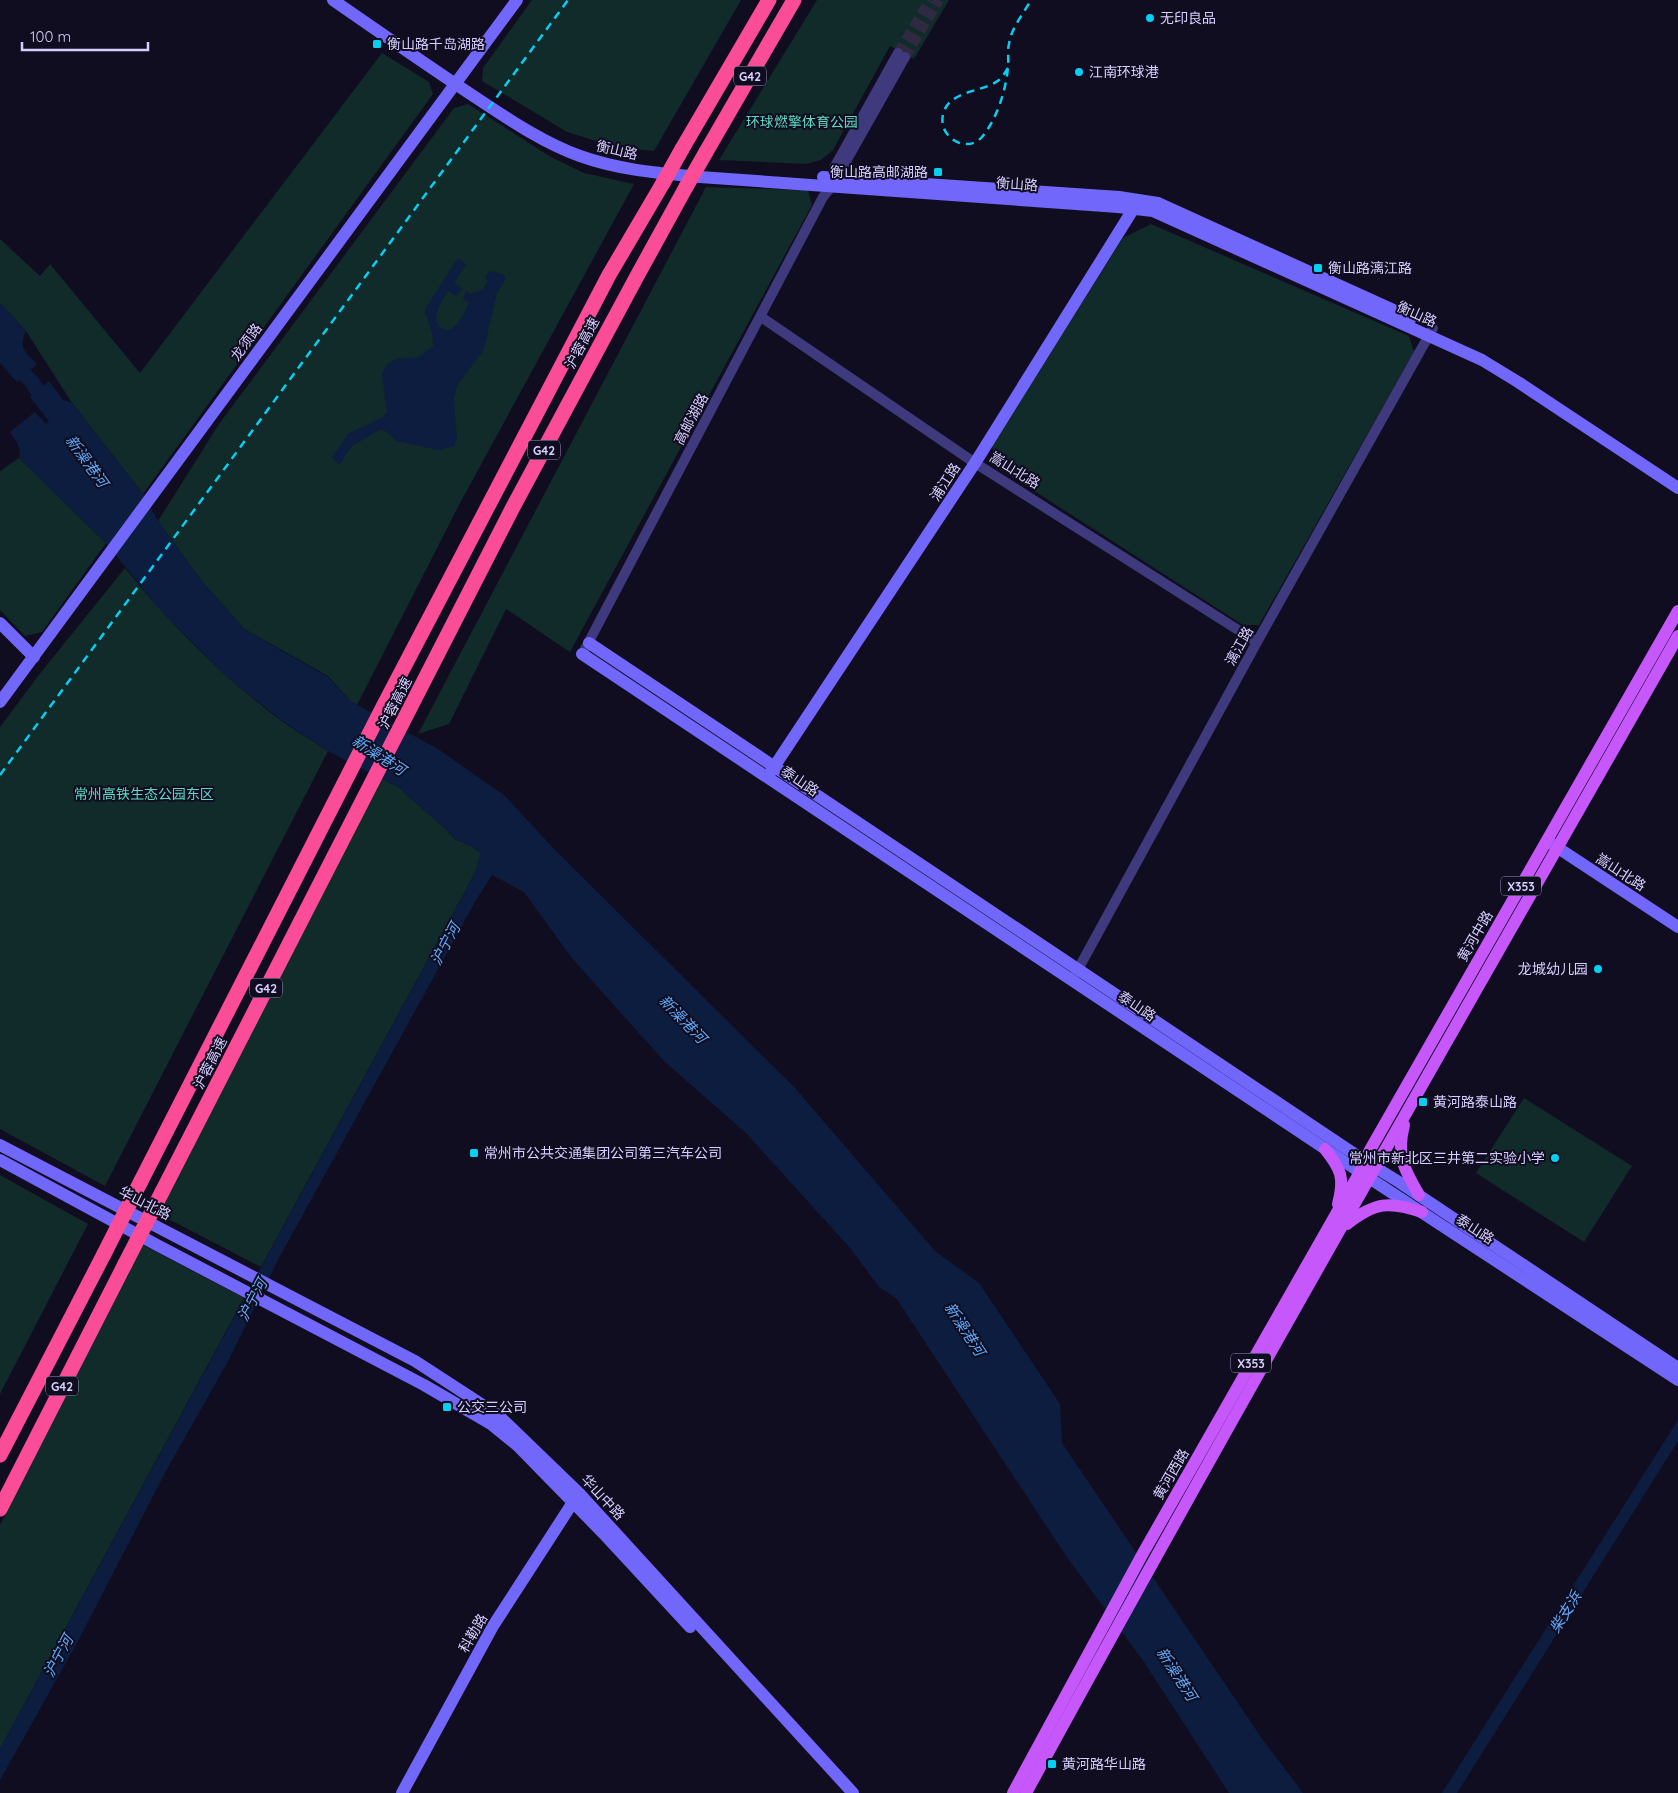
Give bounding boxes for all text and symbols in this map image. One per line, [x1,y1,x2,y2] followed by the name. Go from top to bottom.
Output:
[1160,9,1216,27] place label: 无印良品
[1144,12,1156,24] marker: 无印良品
[22,20,149,52] scale bar
[30,27,71,46] text: 100 m
[387,35,485,53] place label: 衡山路千岛湖路
[371,38,383,50] marker: 衡山路千岛湖路
[1089,63,1159,81] place label: 江南环球港
[734,66,766,85] road number: G42
[1073,66,1085,78] marker: 江南环球港
[746,113,858,131] park label: 环球燃擎体育公园
[595,137,639,163] street label: 衡山路
[830,163,928,181] place label: 衡山路高邮湖路
[932,166,944,178] marker: 衡山路高邮湖路
[995,174,1039,194] street label: 衡山路
[1328,259,1412,277] place label: 衡山路漓江路
[1312,262,1324,274] marker: 衡山路漓江路
[1394,297,1440,331] street label: 衡山路
[561,314,603,372] street label: 沪蓉高速
[226,320,266,364] street label: 龙须路
[670,390,712,448] street label: 高邮湖路
[62,431,114,493] water label: 新澡港河
[528,440,560,460] road number: G42
[986,448,1044,492] street label: 嵩山北路
[926,459,964,505] street label: 浦江路
[1221,623,1257,669] street label: 漓江路
[374,674,416,732] street label: 沪蓉高速
[349,731,412,781] water label: 新澡港河
[778,762,822,800] street label: 泰山路
[74,785,214,803] park label: 常州高铁生态公园东区
[1593,849,1649,895] street label: 嵩山北路
[1501,876,1541,896] road number: X353
[1453,907,1497,965] street label: 黄河中路
[426,917,465,968] water label: 沪宁河
[1518,960,1588,978] place label: 龙城幼儿园
[1592,963,1604,975] marker: 龙城幼儿园
[250,978,282,998] road number: G42
[1115,987,1159,1025] street label: 泰山路
[655,991,713,1049] water label: 新澡港河
[189,1034,231,1092] street label: 沪蓉高速
[1433,1093,1517,1111] place label: 黄河路泰山路
[1417,1096,1429,1108] marker: 黄河路泰山路
[484,1144,722,1162] place label: 常州市公共交通集团公司第三汽车公司
[468,1147,480,1159] marker: 常州市公共交通集团公司第三汽车公司
[1349,1149,1545,1167] place label: 常州市新北区三井第二实验小学
[1549,1152,1561,1164] marker: 常州市新北区三井第二实验小学
[116,1182,174,1224] street label: 华山北路
[1452,1210,1498,1248] street label: 泰山路
[233,1273,272,1324] water label: 沪宁河
[941,1299,991,1362] water label: 新澡港河
[1231,1354,1271,1372] road number: X353
[46,1376,78,1395] road number: G42
[457,1398,527,1416] place label: 公交三公司
[441,1401,453,1413] marker: 公交三公司
[1149,1445,1193,1503] street label: 黄河西路
[577,1470,629,1524] street label: 华山中路
[1545,1586,1586,1636] water label: 柴支浜
[455,1610,491,1656] street label: 科勒路
[39,1629,78,1680] water label: 沪宁河
[1153,1644,1203,1707] water label: 新澡港河
[1062,1755,1146,1773] place label: 黄河路华山路
[1046,1758,1058,1770] marker: 黄河路华山路

